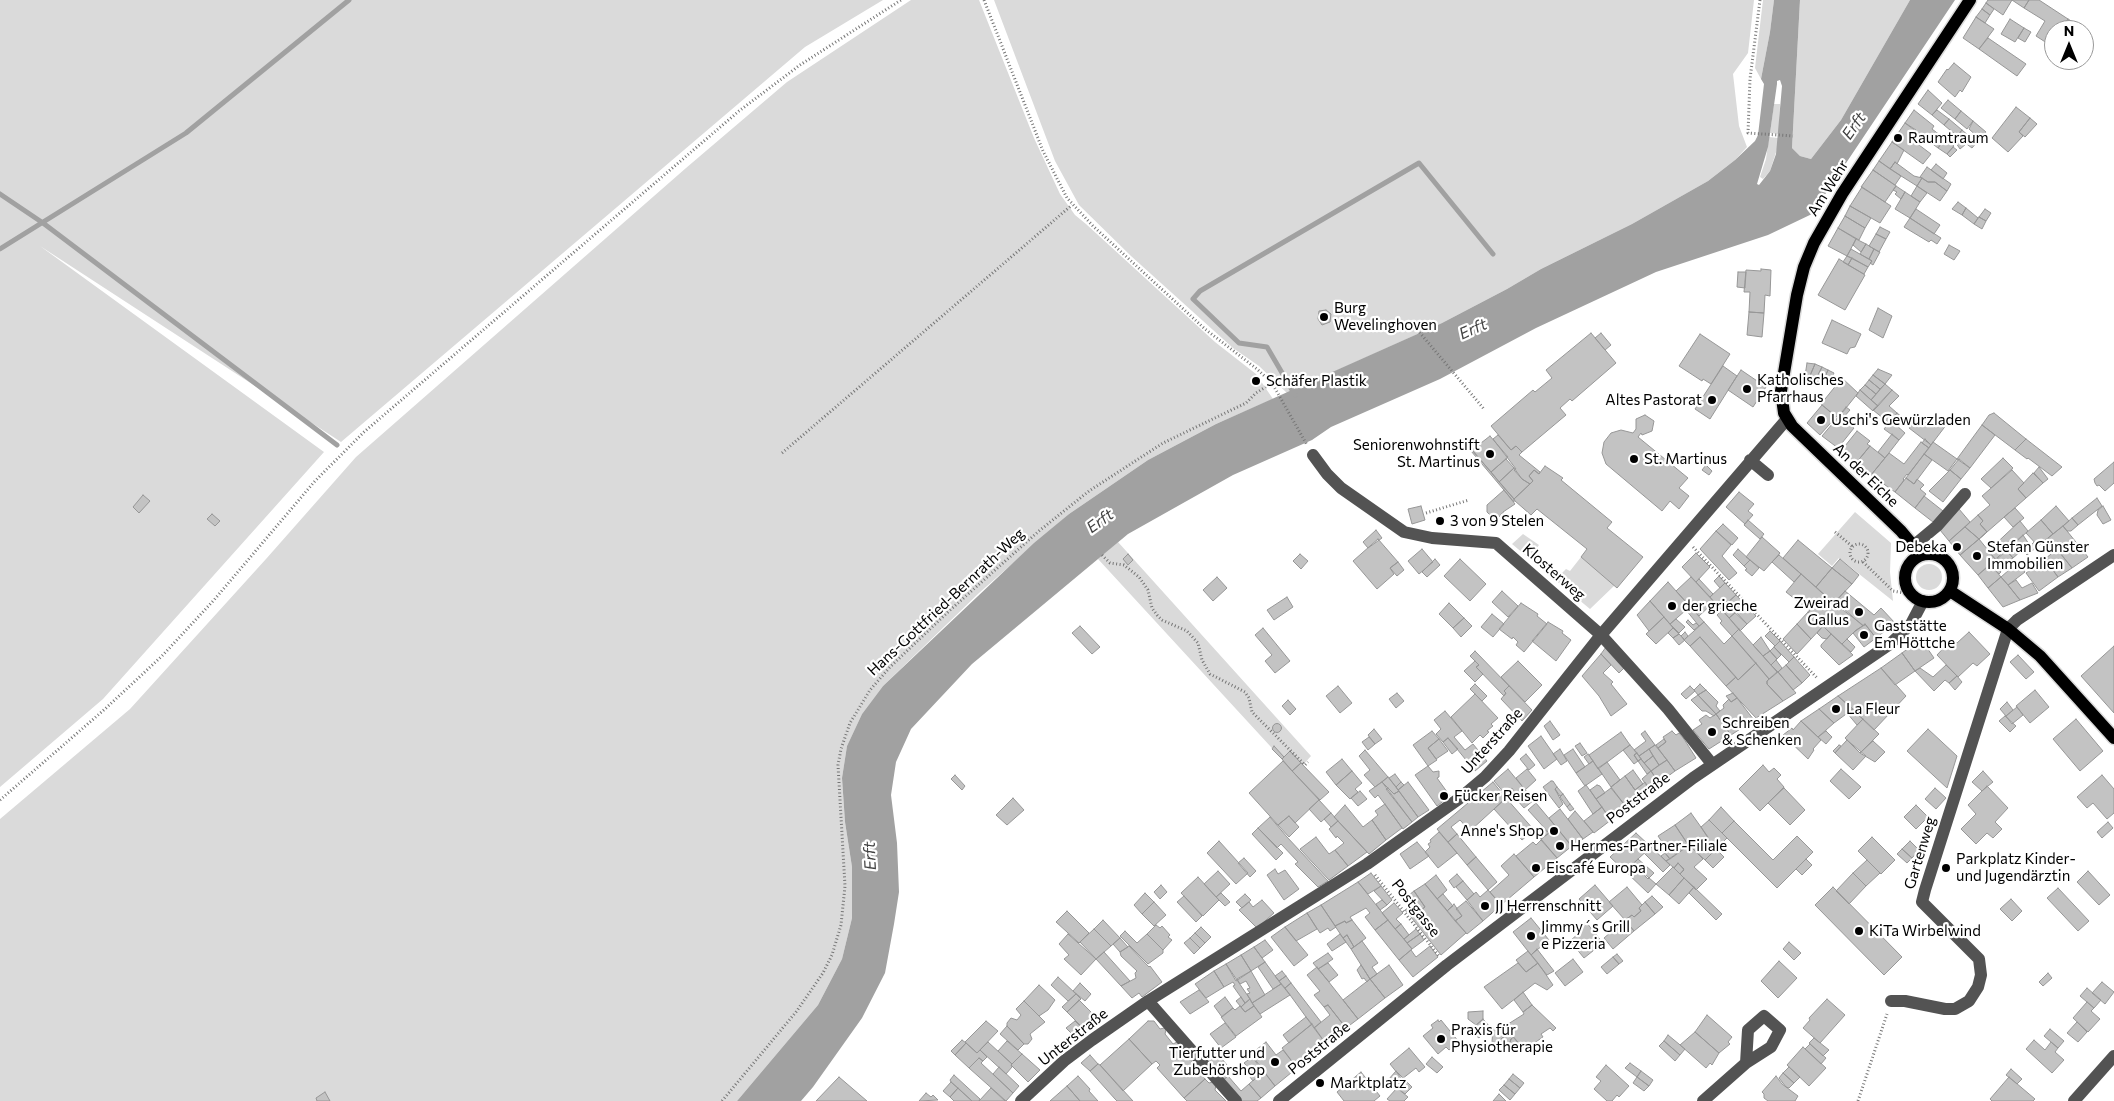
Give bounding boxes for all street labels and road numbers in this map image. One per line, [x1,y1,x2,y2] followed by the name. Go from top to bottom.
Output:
[1804,156,1852,220] street label: Am Wehr
[1830,439,1902,511] street label: An der Eiche
[864,524,1028,680] street label: Hans-Gottfried-Bernrath-Weg
[1519,540,1589,604] street label: Klosterweg
[1458,704,1526,778] street label: Unterstraße
[1603,768,1673,828] street label: Poststraße
[1900,815,1940,891] street label: Gartenweg
[1388,876,1444,940] street label: Postgasse
[1035,1004,1111,1070] street label: Unterstraße
[1284,1018,1354,1078] street label: Poststraße

